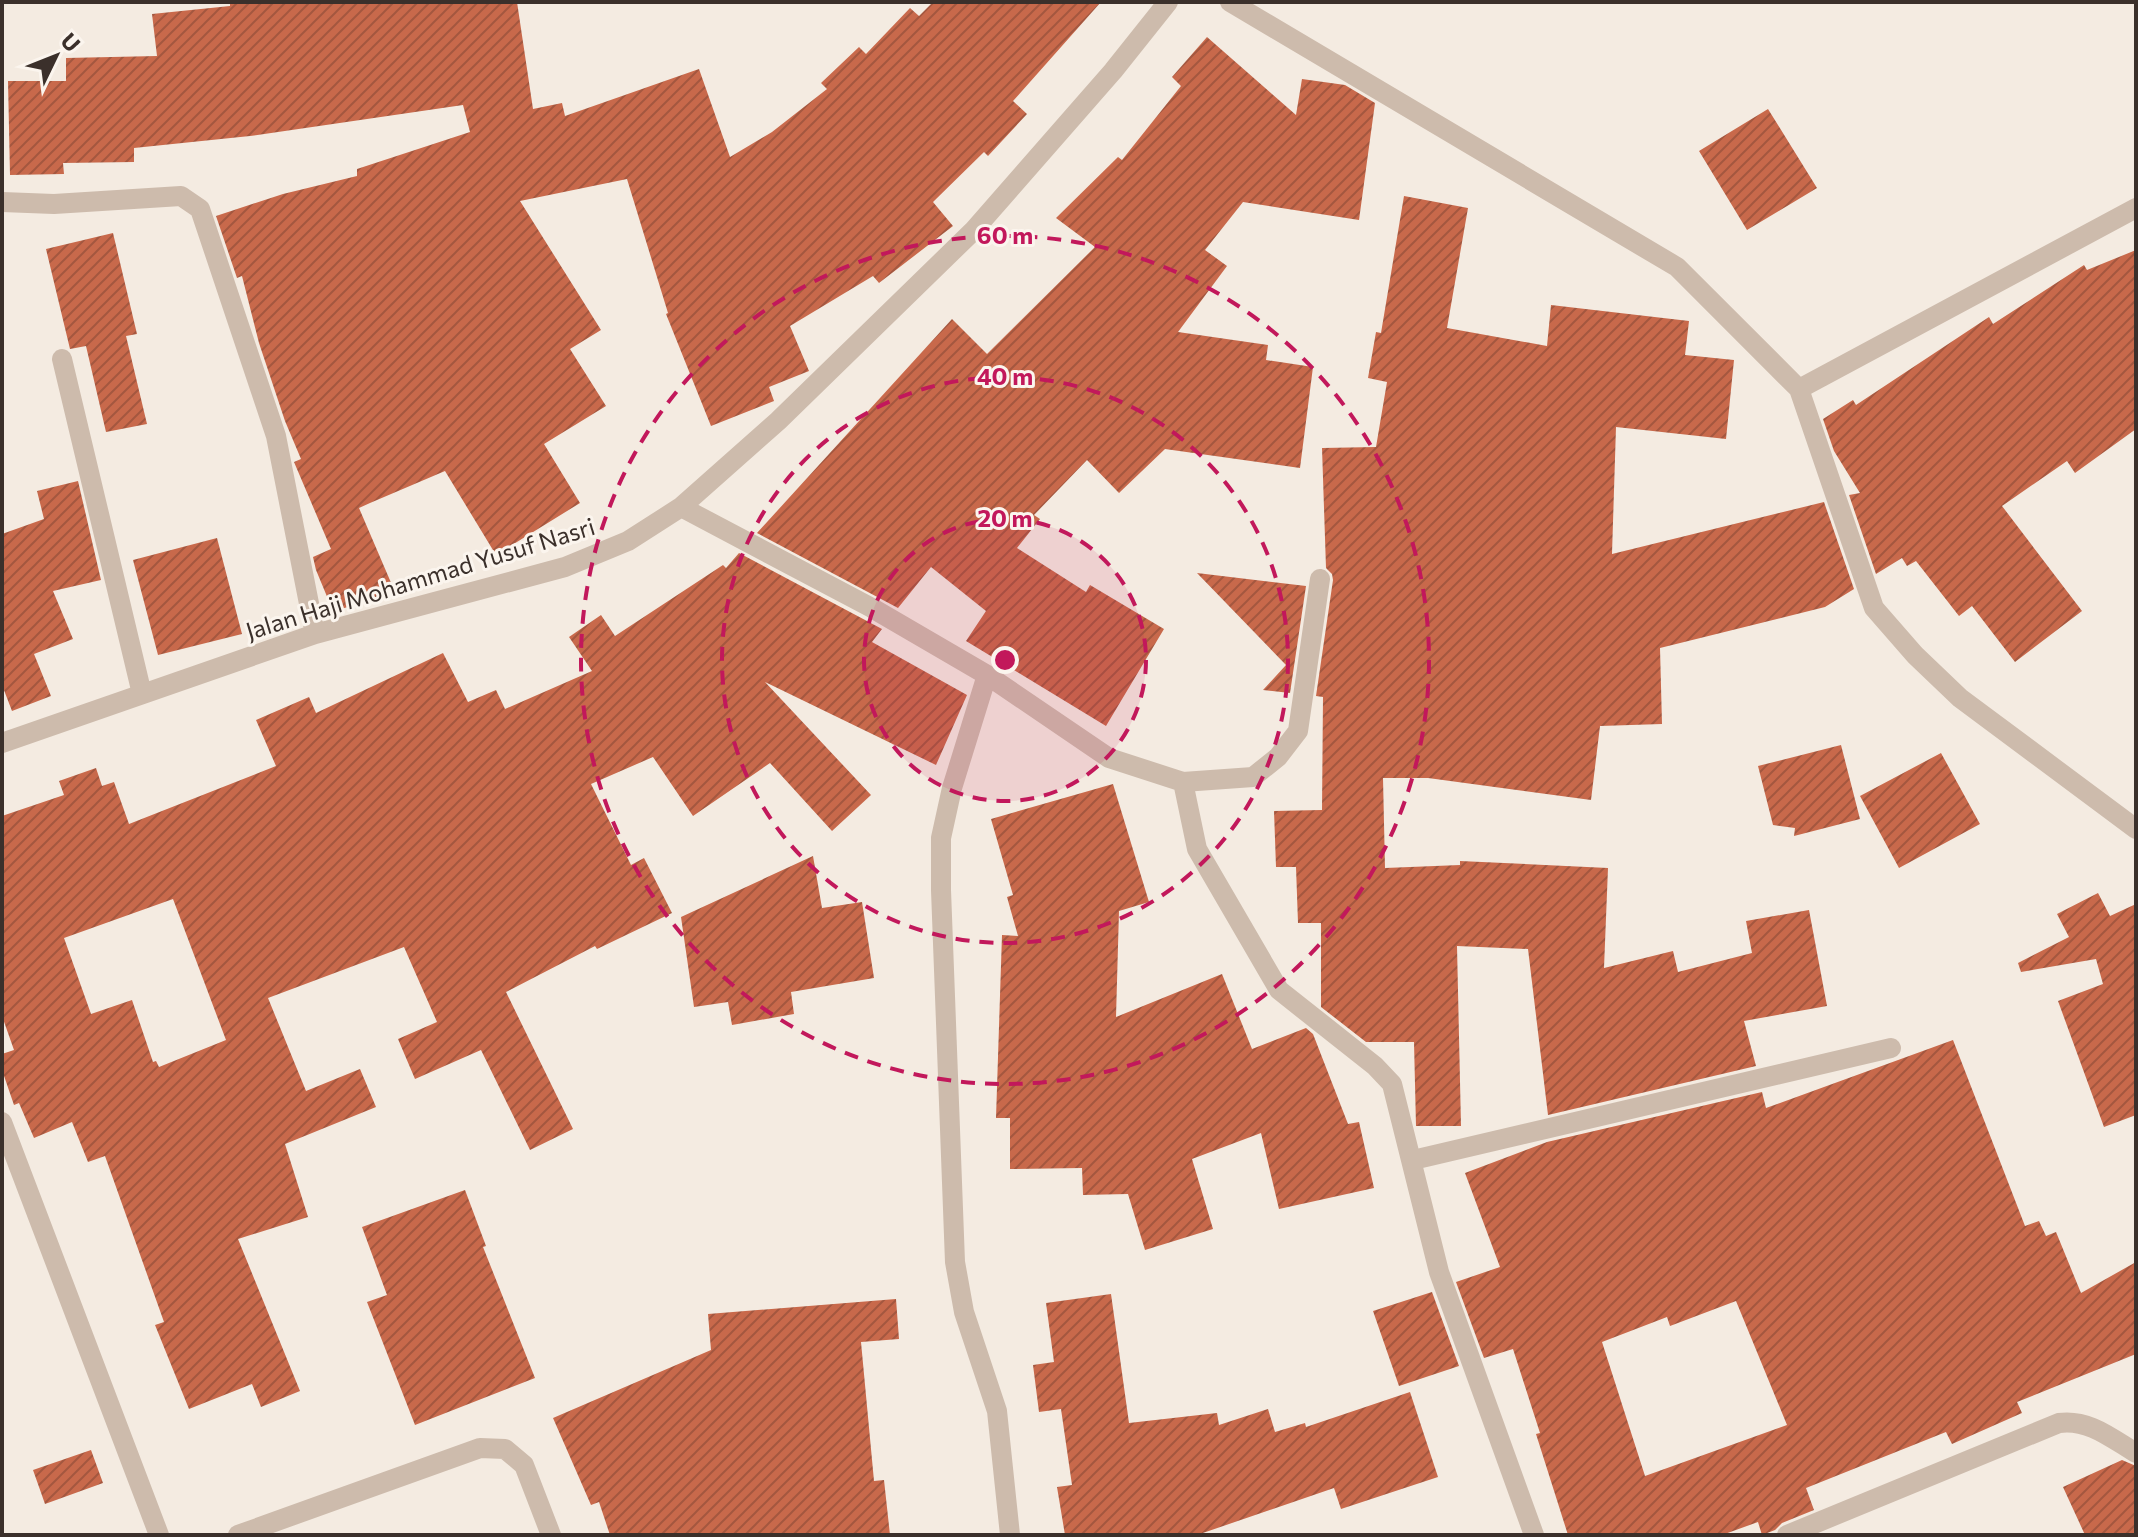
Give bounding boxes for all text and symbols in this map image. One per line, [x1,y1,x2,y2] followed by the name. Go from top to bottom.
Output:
[16,16,96,96] north arrow
[56,27,86,57] text: U
[977,220,1033,249] text: 60 m
[977,361,1033,390] text: 40 m
[978,503,1032,532] text: 20 m
[242,511,598,645] street label: Jalan Haji Mohammad Yusuf Nasri
[991,646,1019,674] centre of rings

